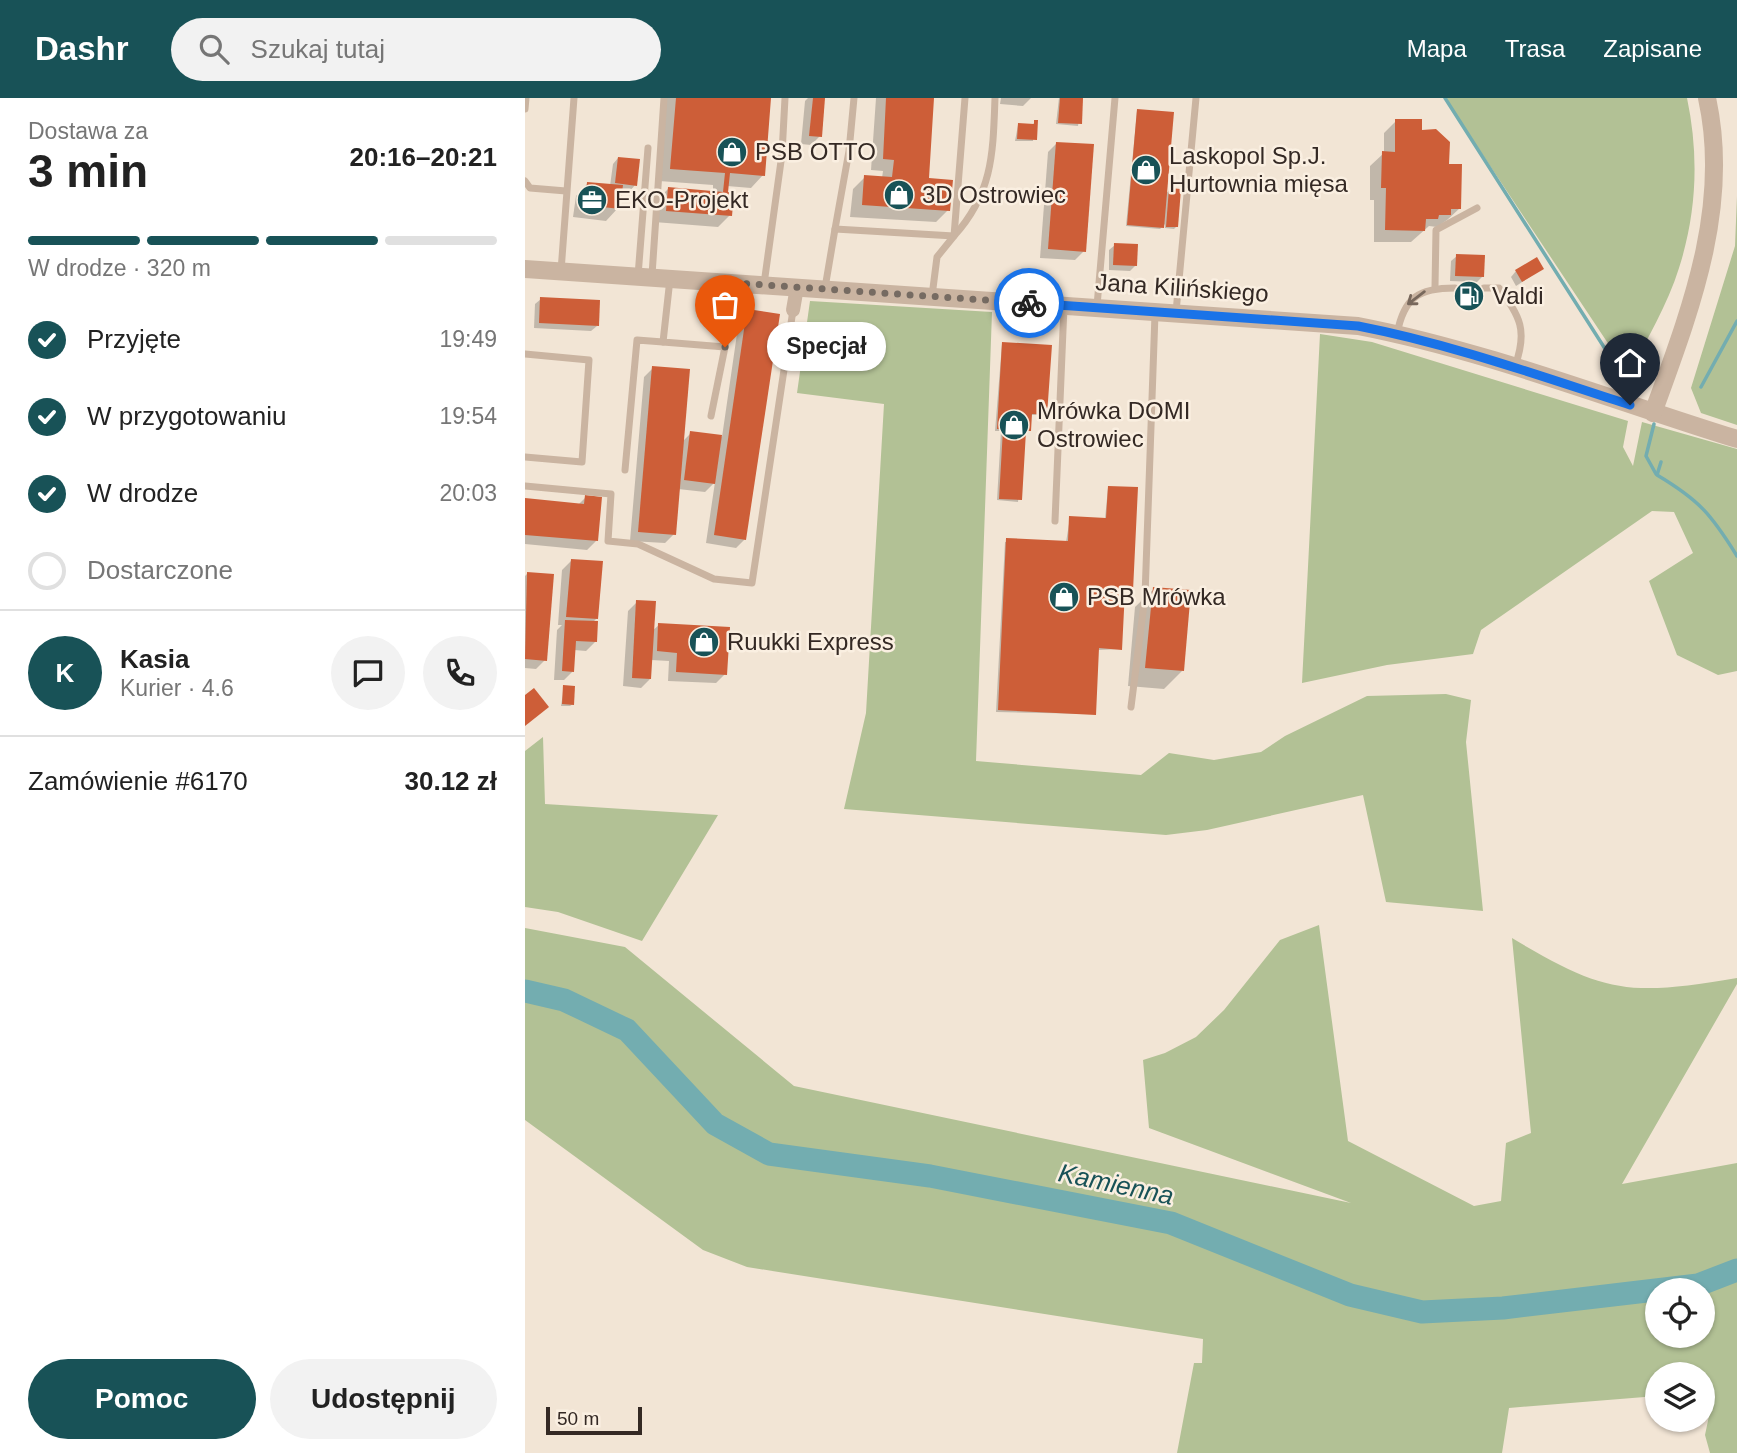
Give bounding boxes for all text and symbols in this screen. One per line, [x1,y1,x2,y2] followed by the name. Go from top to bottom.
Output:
[171,18,661,81] search box
[35,30,129,67] text: Dashr
[195,30,233,68] icon: search
[251,34,385,64] text: Szukaj tutaj
[1407,35,1467,62] text: Mapa
[1505,35,1565,62] text: Trasa
[1603,35,1702,62] text: Zapisane
[28,118,148,144] text: Dostawa za
[715,135,749,169] shop icon: PSB OTTO
[755,138,876,165] place label: PSB OTTO
[350,142,497,172] text: 20:16–20:21
[1169,142,1348,197] place label: Laskopol Sp.J. Hurtownia mięsa
[28,145,148,197] text: 3 min
[1129,153,1163,187] shop icon: Laskopol Sp.J. Hurtownia mięsa
[882,178,916,212] shop icon: 3D Ostrowiec
[922,181,1066,208] place label: 3D Ostrowiec
[575,183,609,217] office icon: EKO-Projekt
[615,186,749,213] place label: EKO-Projekt
[28,255,211,281] text: W drodze · 320 m
[994,268,1064,338] courier
[1095,268,1269,307] street label: Jana Kilińskiego
[695,275,755,347] pin
[1452,279,1486,313] fuel station icon: Valdi
[1492,282,1544,309] place label: Valdi
[1010,284,1048,322] icon: bike
[706,286,744,324] icon: bag
[1407,290,1425,305] one-way arrow
[28,321,66,359] icon: check
[767,322,886,372] callout: Specjał
[87,324,181,354] text: Przyjęte
[439,326,497,352] text: 19:49
[786,333,867,359] text: Specjał
[1600,333,1660,405] pin
[1611,344,1649,382] icon: home
[1037,397,1190,452] place label: Mrówka DOMI Ostrowiec
[28,398,66,436] icon: check
[87,401,286,431] text: W przygotowaniu
[439,403,497,429] text: 19:54
[997,408,1031,442] shop icon: Mrówka DOMI Ostrowiec
[28,475,66,513] icon: check
[87,478,198,508] text: W drodze
[439,480,497,506] text: 20:03
[87,555,233,585] text: Dostarczone
[1047,580,1081,614] shop icon: PSB Mrówka
[1087,583,1226,610] place label: PSB Mrówka
[687,625,721,659] shop icon: Ruukki Express
[727,628,894,655] place label: Ruukki Express
[331,636,405,710] button: chat
[423,636,497,710] button: phone
[120,644,189,674] text: Kasia
[56,658,74,688] text: K
[120,675,234,701] text: Kurier · 4.6
[28,766,248,796] text: Zamówienie #6170
[404,766,497,796] text: 30.12 zł
[1056,1157,1176,1211] water label: Kamienna
[1645,1278,1715,1432] map controls
[1645,1278,1715,1348] button: locate
[28,1359,256,1439] button: Pomoc
[270,1359,497,1439] button: Udostępnij
[1645,1362,1715,1432] button: layers
[546,1404,642,1436] scale bar
[557,1408,599,1429] text: 50 m

